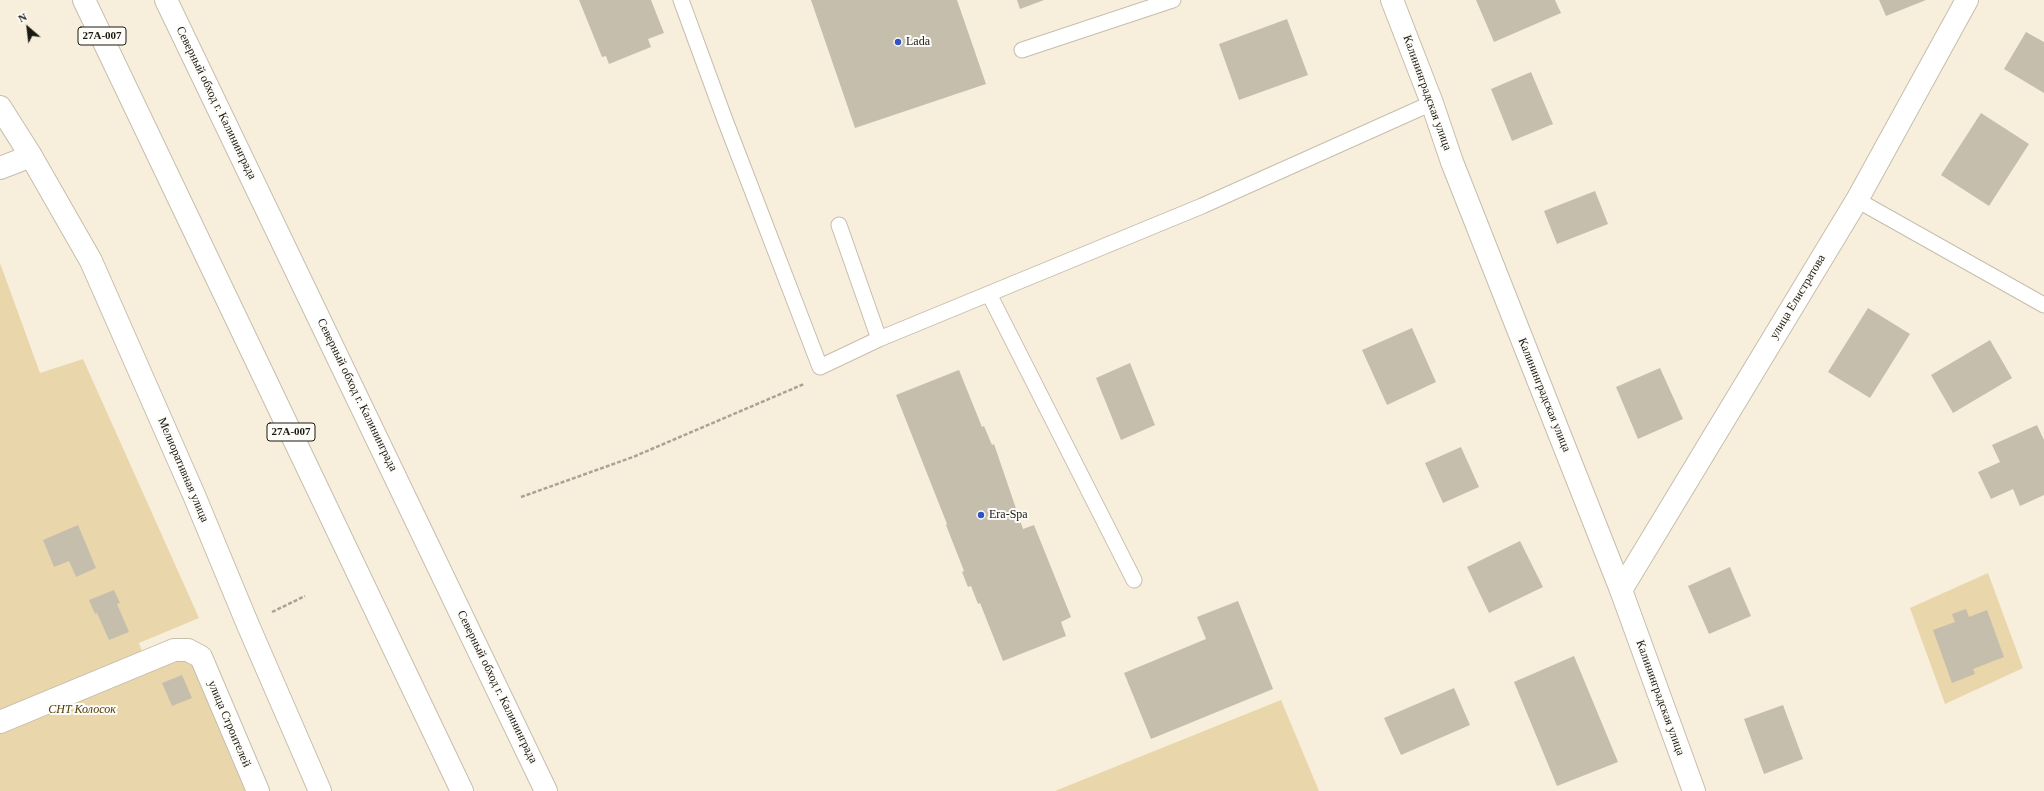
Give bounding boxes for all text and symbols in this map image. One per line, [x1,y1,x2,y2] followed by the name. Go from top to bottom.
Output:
[8,8,48,48] north arrow
[16,10,29,25] text: N
[173,24,259,182] street label: Северный обход г. Калининграда
[78,27,126,45] road number: 27А-007
[1399,33,1455,153] street label: Калининградская улица
[906,35,930,49] place label: Lada
[893,37,903,47] marker: Lada
[1767,252,1829,342] street label: улица Елистратова
[314,316,400,474] street label: Северный обход г. Калининграда
[1515,336,1573,454] street label: Калининградская улица
[154,415,212,525] street label: Мелиоративная улица
[267,423,315,441] road number: 27А-007
[989,508,1028,522] place label: Era-Spa
[976,510,986,520] marker: Era-Spa
[454,608,540,766] street label: Северный обход г. Калининграда
[1632,638,1688,758] street label: Калининградская улица
[204,679,254,769] street label: улица Строителей
[48,703,116,717] park label: СНТ Колосок

